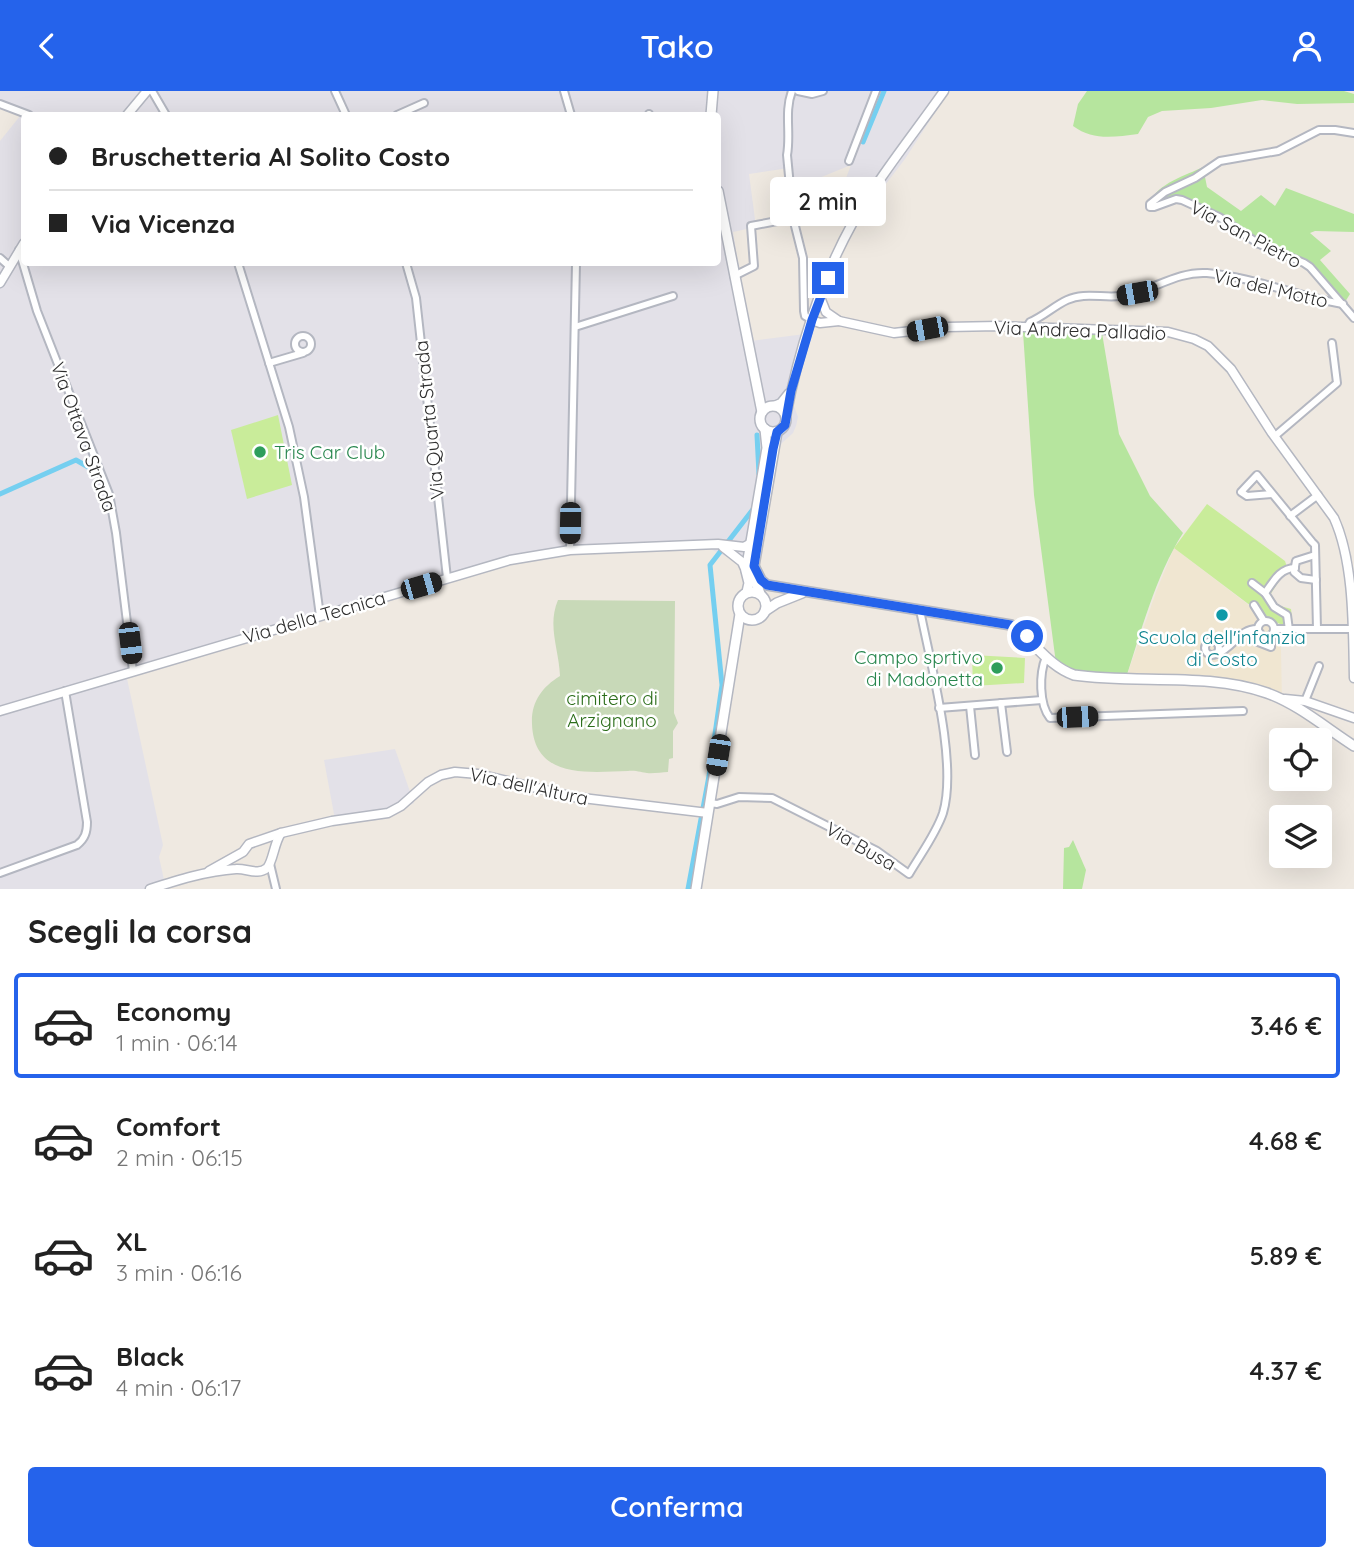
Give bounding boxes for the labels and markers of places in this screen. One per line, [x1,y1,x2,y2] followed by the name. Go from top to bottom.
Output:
[274,440,385,464] place label: Tris Car Club
[252,444,268,460] marker: Tris Car Club
[1214,607,1230,623] marker: Scuola dell'infanzia di Costo
[1138,625,1306,671] place label: Scuola dell'infanzia di Costo
[854,645,983,691] place label: Campo sprtivo di Madonetta
[989,660,1005,676] marker: Campo sprtivo di Madonetta

